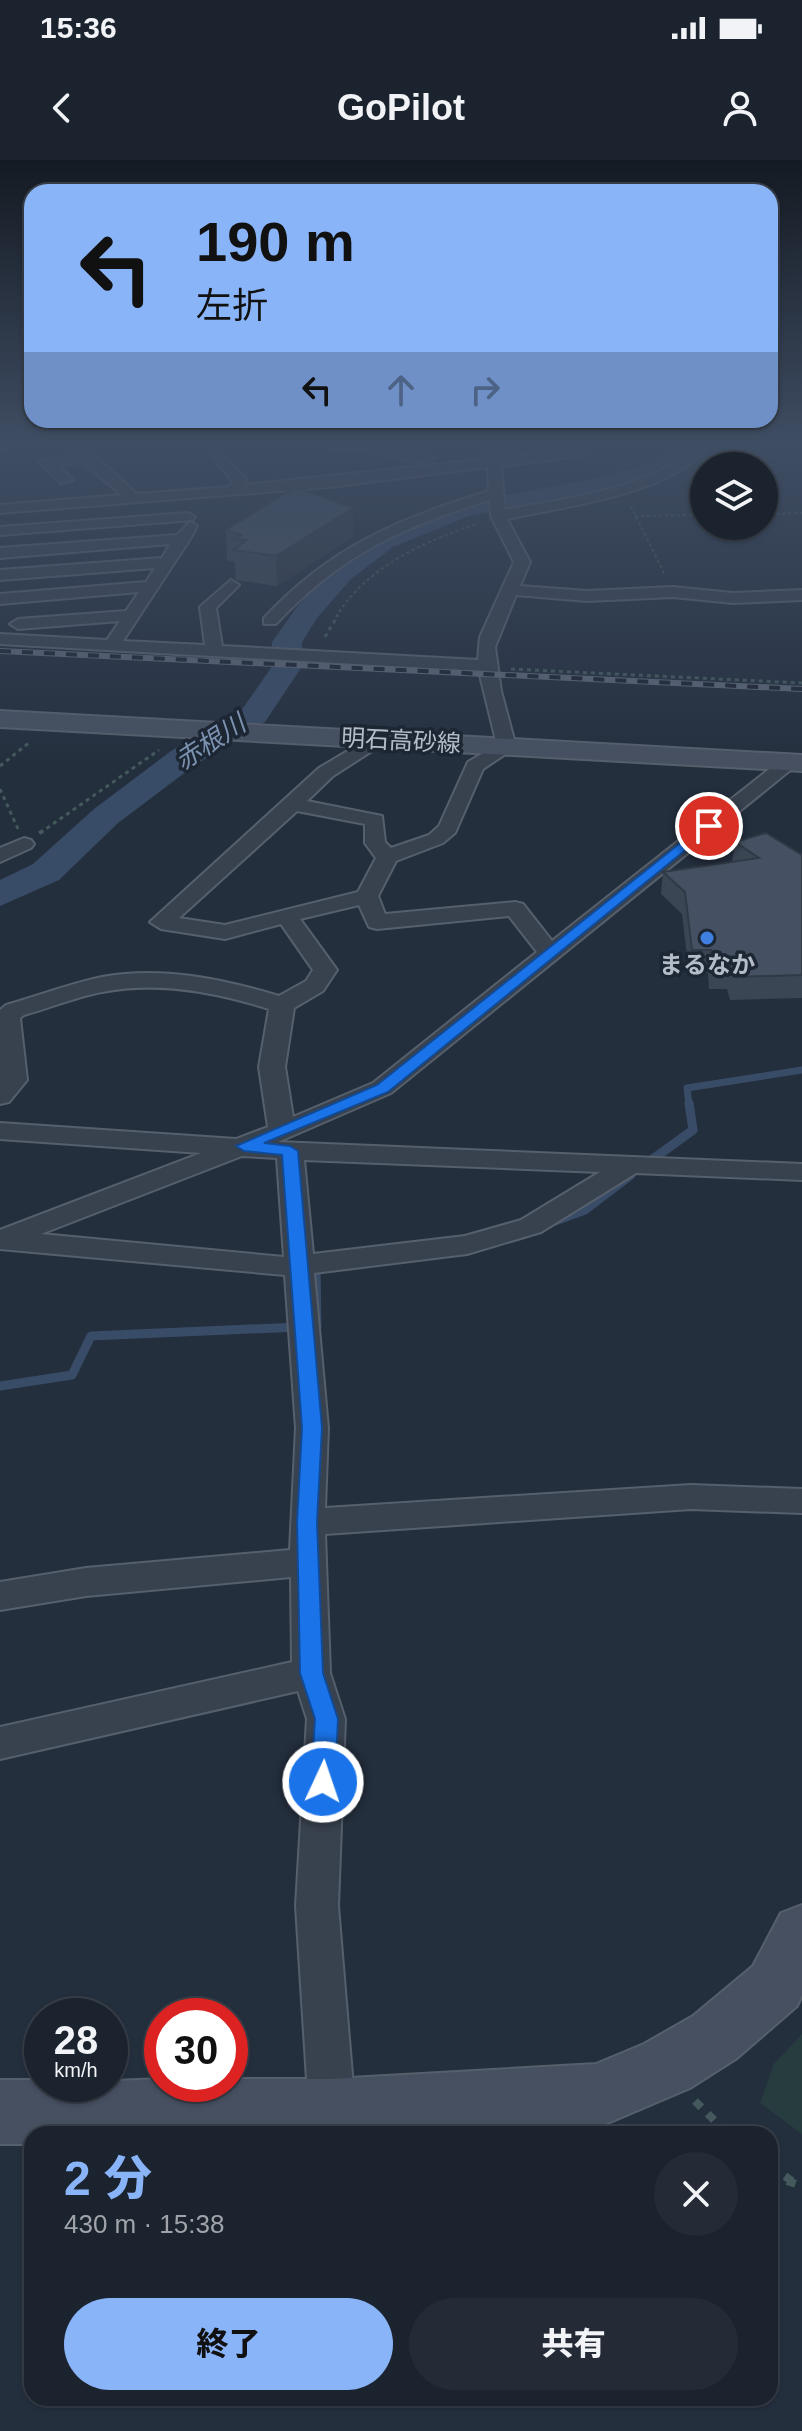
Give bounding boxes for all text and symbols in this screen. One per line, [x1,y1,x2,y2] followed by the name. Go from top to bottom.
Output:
[40,11,117,44] text: 15:36
[40,86,84,130] icon: back
[718,86,762,130] icon: person
[337,87,465,128] text: GoPilot
[196,210,355,273] text: 190 m
[64,216,168,320] icon: left
[196,285,268,326] text: 左折
[295,368,339,412] icon: left
[379,368,423,412] icon: ahead
[463,368,507,412] icon: right
[690,452,778,540] map controls
[690,452,778,540] button: layers
[169,707,253,776] water label: 赤根川
[340,724,462,757] street label: 明石高砂線
[675,792,743,860] pin
[687,804,731,848] icon: arrive
[698,929,716,947] marker: まるなか
[659,951,755,978] place label: まるなか
[281,1740,365,1824] position arrow
[144,1998,248,2102] speed limit sign: 30
[54,2018,98,2062] text: 28
[54,2059,98,2081] text: km/h
[64,2152,152,2205] text: 2 分
[654,2152,738,2236] button: close
[64,2209,224,2239] text: 430 m · 15:38
[64,2298,393,2390] button: 終了
[409,2298,738,2390] button: 共有

